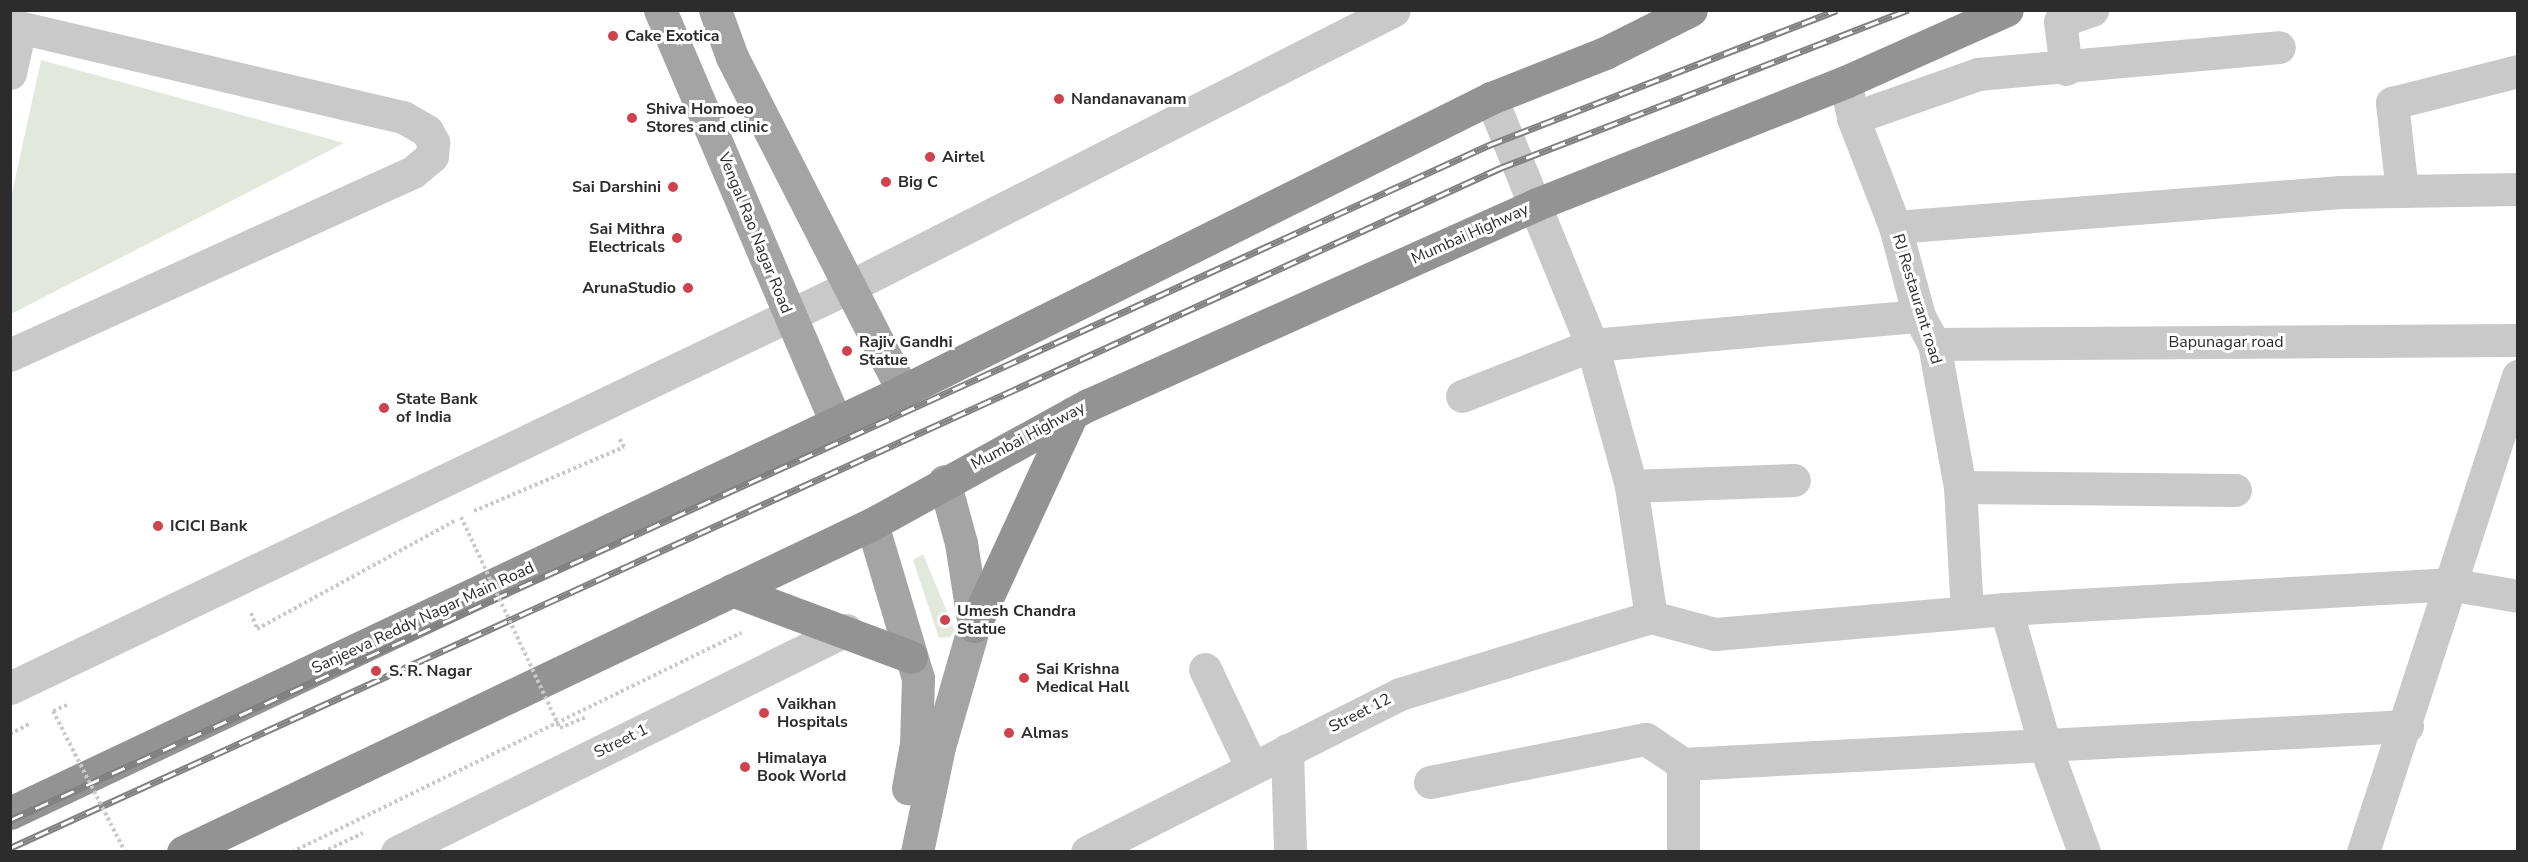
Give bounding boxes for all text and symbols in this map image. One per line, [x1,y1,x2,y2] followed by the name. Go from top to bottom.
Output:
[625,26,719,46] place label: Cake Exotica
[606,29,620,43] marker: Cake Exotica
[1071,89,1187,109] place label: Nandanavanam
[1052,92,1066,106] marker: Nandanavanam
[646,99,768,137] place label: Shiva Homoeo Stores and clinic
[623,109,641,127] marker: Shiva Homoeo Stores and clinic
[942,147,985,167] place label: Airtel
[714,150,796,316] street label: Vengal Rao Nagar Road
[923,150,937,164] marker: Airtel
[898,172,938,192] place label: Big C
[879,175,893,189] marker: Big C
[572,177,661,197] place label: Sai Darshini
[666,180,680,194] marker: Sai Darshini
[1408,200,1532,268] street label: Mumbai Highway
[589,219,665,257] place label: Sai Mithra Electricals
[670,231,684,245] marker: Sai Mithra Electricals
[1888,232,1946,366] street label: RJ Restaurant road
[582,278,676,298] place label: ArunaStudio
[681,281,695,295] marker: ArunaStudio
[859,332,953,370] place label: Rajiv Gandhi Statue
[2168,332,2284,352] street label: Bapunagar road
[840,344,854,358] marker: Rajiv Gandhi Statue
[396,389,478,427] place label: State Bank of India
[968,398,1088,474] street label: Mumbai Highway
[377,401,391,415] marker: State Bank of India
[170,516,247,536] place label: ICICI Bank
[151,519,165,533] marker: ICICI Bank
[309,558,537,678] street label: Sanjeeva Reddy Nagar Main Road
[957,601,1076,639] place label: Umesh Chandra Statue
[938,613,952,627] marker: Umesh Chandra Statue
[1036,659,1129,697] place label: Sai Krishna Medical Hall
[389,661,472,681] place label: S. R. Nagar
[367,662,385,680] marker: S. R. Nagar
[1017,671,1031,685] marker: Sai Krishna Medical Hall
[1326,689,1394,737] street label: Street 12
[777,694,848,732] place label: Vaikhan Hospitals
[755,704,773,722] marker: Vaikhan Hospitals
[591,720,651,762] street label: Street 1
[1021,723,1069,743] place label: Almas
[1002,726,1016,740] marker: Almas
[757,748,846,786] place label: Himalaya Book World
[738,760,752,774] marker: Himalaya Book World

